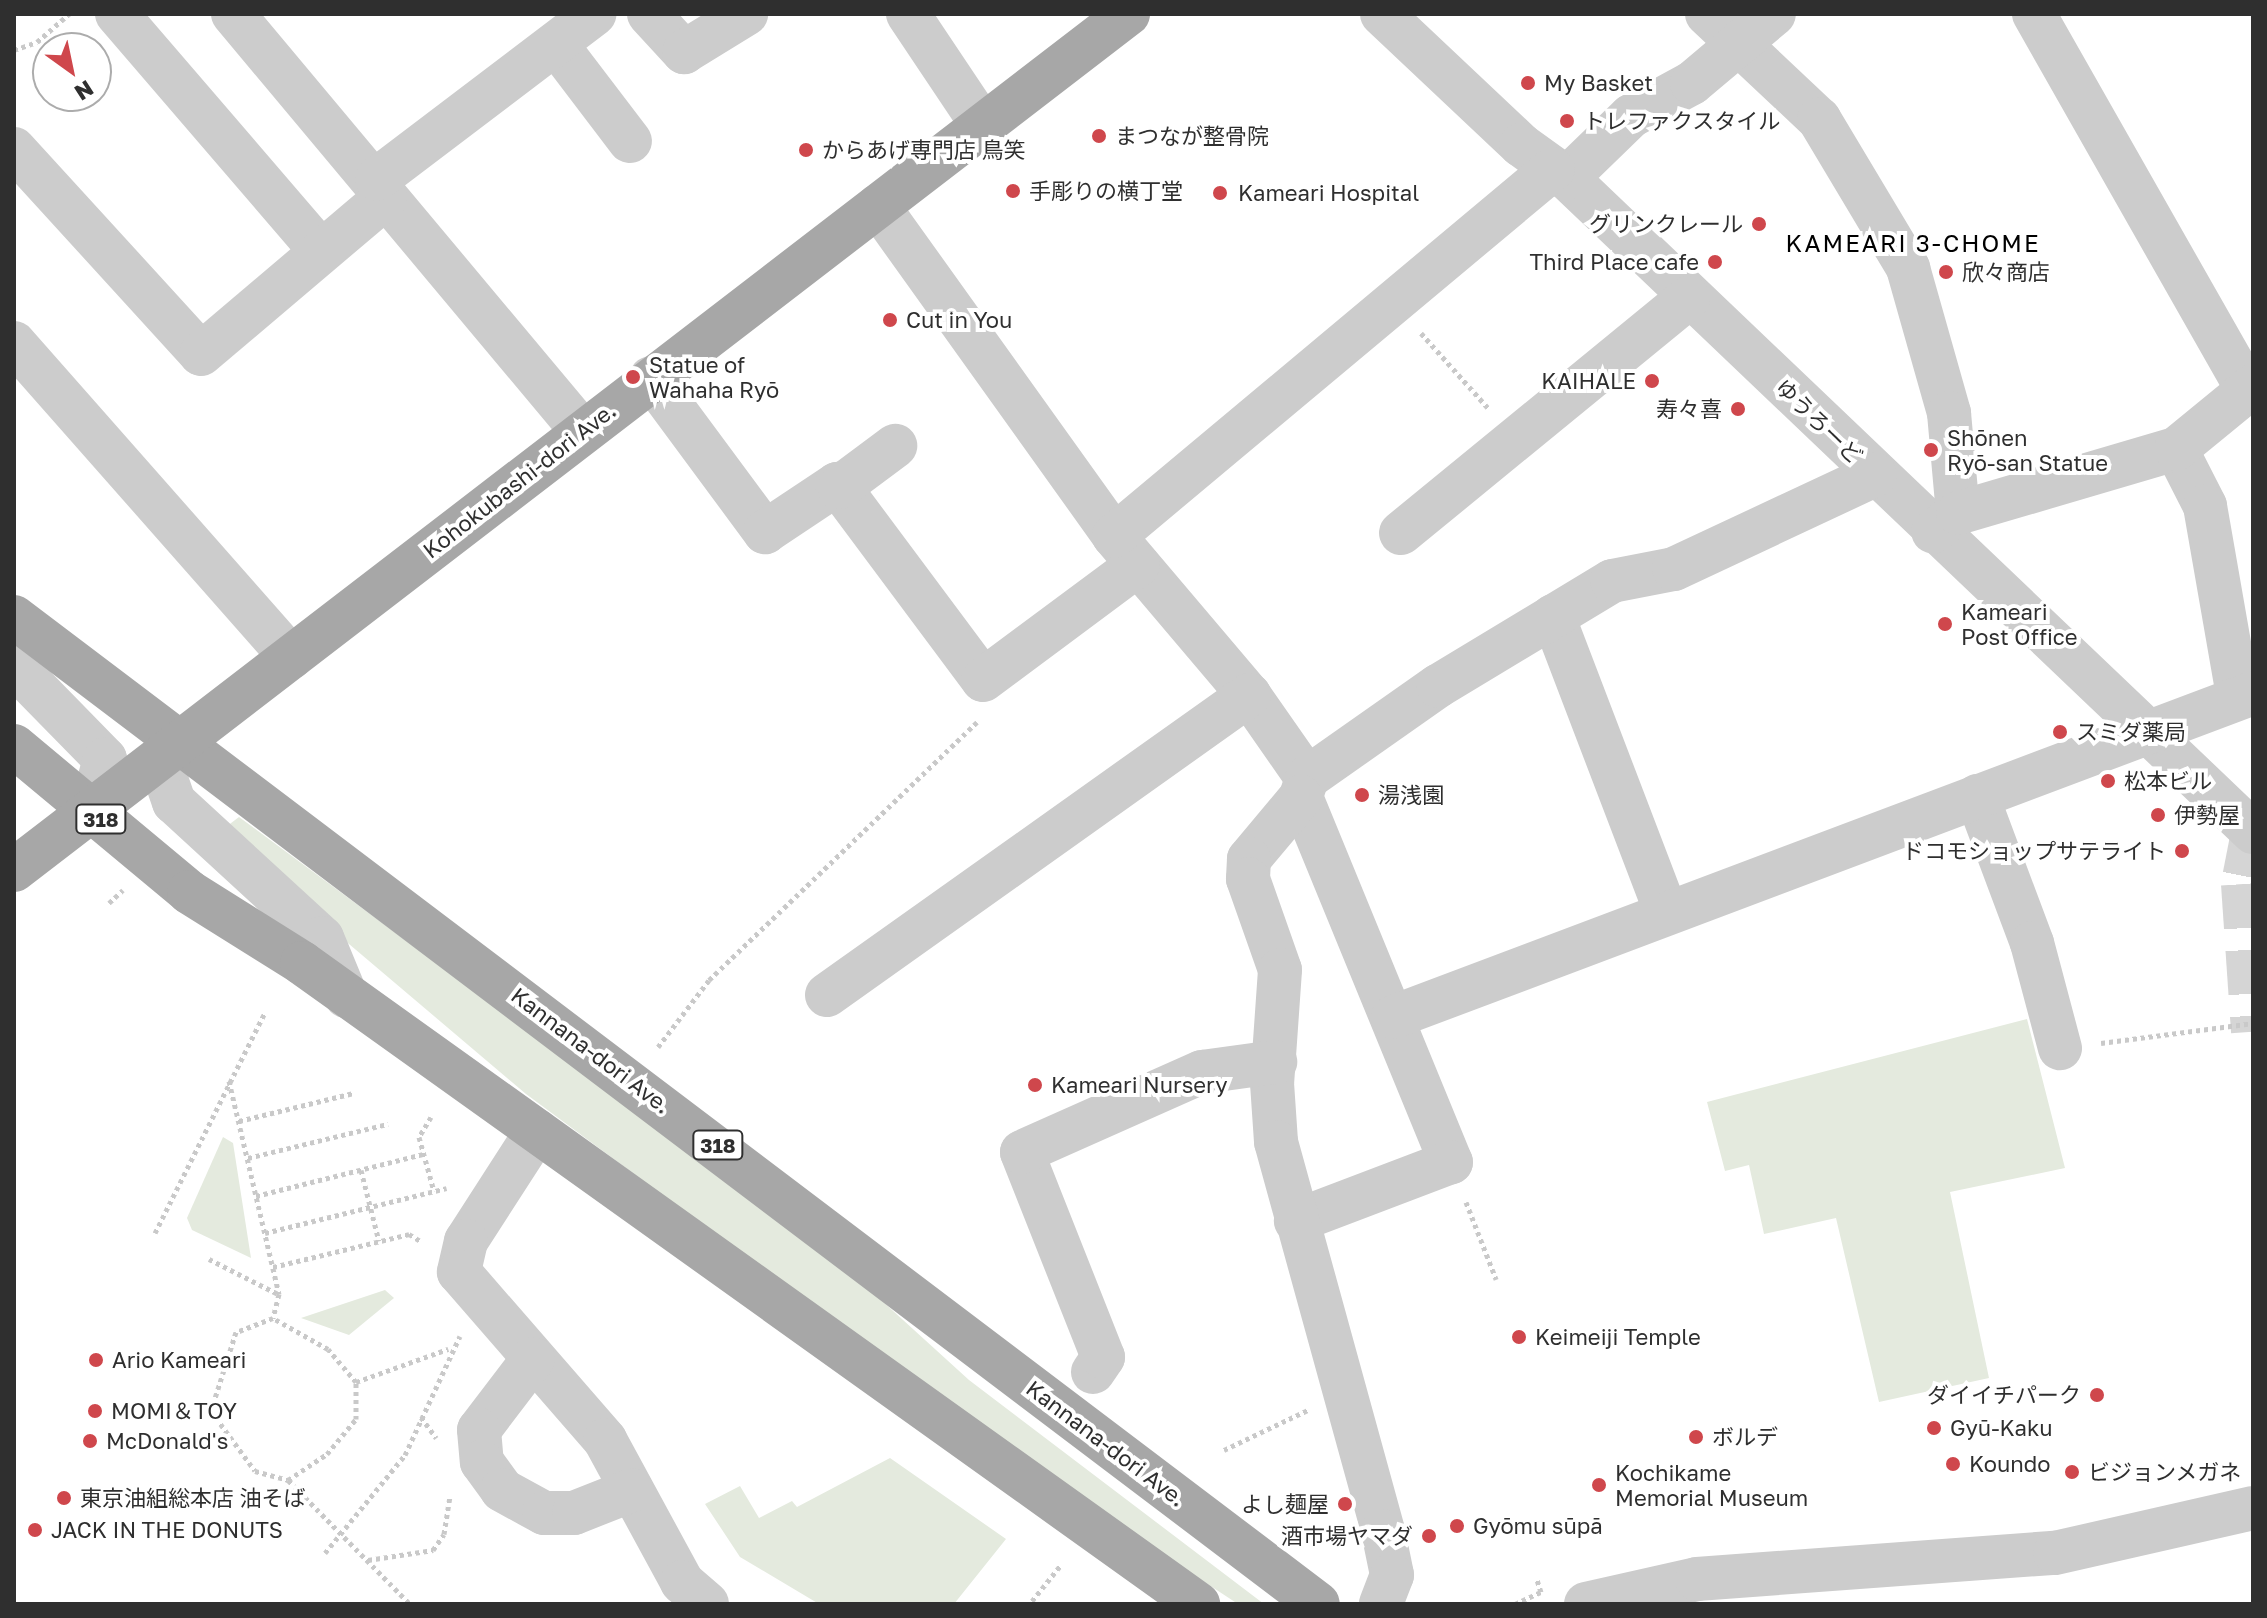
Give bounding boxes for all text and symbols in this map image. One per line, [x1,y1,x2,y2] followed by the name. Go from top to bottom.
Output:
[32,32,112,112] north arrow
[1544,70,1653,96] place label: My Basket
[1519,74,1537,92] marker: My Basket
[70,75,99,107] text: N
[1583,108,1781,134] place label: トレファクスタイル
[1558,112,1576,130] marker: トレファクスタイル
[1115,123,1269,149] place label: まつなが整骨院
[1090,127,1108,145] marker: まつなが整骨院
[822,137,1025,163] place label: からあげ専門店 鳥笑
[797,141,815,159] marker: からあげ専門店 鳥笑
[1029,178,1183,204] place label: 手彫りの横丁堂
[1238,180,1419,206] place label: Kameari Hospital
[1004,182,1022,200] marker: 手彫りの横丁堂
[1209,182,1231,204] marker: Kameari Hospital
[1589,211,1743,237] place label: グリンクレール
[1750,215,1768,233] marker: グリンクレール
[1785,229,2041,257] district label: KAMEARI 3-CHOME
[1529,249,1699,275] place label: Third Place cafe
[1706,253,1724,271] marker: Third Place cafe
[1962,259,2050,285] place label: 欣々商店
[1937,263,1955,281] marker: 欣々商店
[906,307,1012,333] place label: Cut in You
[881,311,899,329] marker: Cut in You
[649,351,779,402] place label: Statue of Wahaha Ryō
[624,368,642,386] marker: Statue of Wahaha Ryō
[1541,368,1636,394] place label: KAIHALE
[1643,372,1661,390] marker: KAIHALE
[1770,373,1868,469] street label: ゆうろーど
[1656,396,1722,422] place label: 寿々喜
[418,397,620,563] street label: Kohokubashi-dori Ave.
[1729,400,1747,418] marker: 寿々喜
[1947,424,2108,476] place label: Shōnen Ryō-san Statue
[1922,441,1940,459] marker: Shōnen Ryō-san Statue
[1961,598,2078,650] place label: Kameari Post Office
[1936,615,1954,633] marker: Kameari Post Office
[2076,719,2186,745] place label: スミダ薬局
[2051,723,2069,741] marker: スミダ薬局
[2124,768,2212,794] place label: 松本ビル
[2099,772,2117,790] marker: 松本ビル
[1378,782,1444,808] place label: 湯浅園
[1353,786,1371,804] marker: 湯浅園
[2174,802,2240,828] place label: 伊勢屋
[75,803,127,835] road number: 318
[2149,806,2167,824] marker: 伊勢屋
[1902,838,2166,864] place label: ドコモショップサテライト
[2173,842,2191,860] marker: ドコモショップサテライト
[506,982,676,1118] street label: Kannana-dori Ave.
[1051,1072,1228,1098] place label: Kameari Nursery
[1026,1076,1044,1094] marker: Kameari Nursery
[692,1129,744,1161] road number: 318
[1535,1324,1701,1350] place label: Keimeiji Temple
[1510,1328,1528,1346] marker: Keimeiji Temple
[112,1347,246,1373] place label: Ario Kameari
[87,1351,105,1369] marker: Ario Kameari
[1021,1375,1191,1511] street label: Kannana-dori Ave.
[1927,1382,2081,1408] place label: ダイイチパーク
[2088,1386,2106,1404] marker: ダイイチパーク
[111,1398,237,1424] place label: MOMI＆TOY
[86,1402,104,1420] marker: MOMI＆TOY
[1950,1415,2053,1441] place label: Gyū-Kaku
[1925,1419,1943,1437] marker: Gyū-Kaku
[1712,1424,1778,1450] place label: ボルデ
[106,1428,228,1454] place label: McDonald's
[1687,1428,1705,1446] marker: ボルデ
[81,1432,99,1450] marker: McDonald's
[1969,1451,2051,1477] place label: Koundo
[1944,1455,1962,1473] marker: Koundo
[1615,1459,1808,1510] place label: Kochikame Memorial Museum
[2088,1459,2242,1485] place label: ビジョンメガネ
[2063,1463,2081,1481] marker: ビジョンメガネ
[1590,1476,1608,1494] marker: Kochikame Memorial Museum
[80,1485,305,1511] place label: 東京油組総本店 油そば
[55,1489,73,1507] marker: 東京油組総本店 油そば
[1241,1491,1329,1517] place label: よし麺屋
[1336,1495,1354,1513] marker: よし麺屋
[1473,1513,1603,1539] place label: Gyōmu sūpā
[51,1517,283,1543] place label: JACK IN THE DONUTS
[1448,1517,1466,1535] marker: Gyōmu sūpā
[26,1521,44,1539] marker: JACK IN THE DONUTS
[1281,1523,1413,1549] place label: 酒市場ヤマダ
[1420,1527,1438,1545] marker: 酒市場ヤマダ

